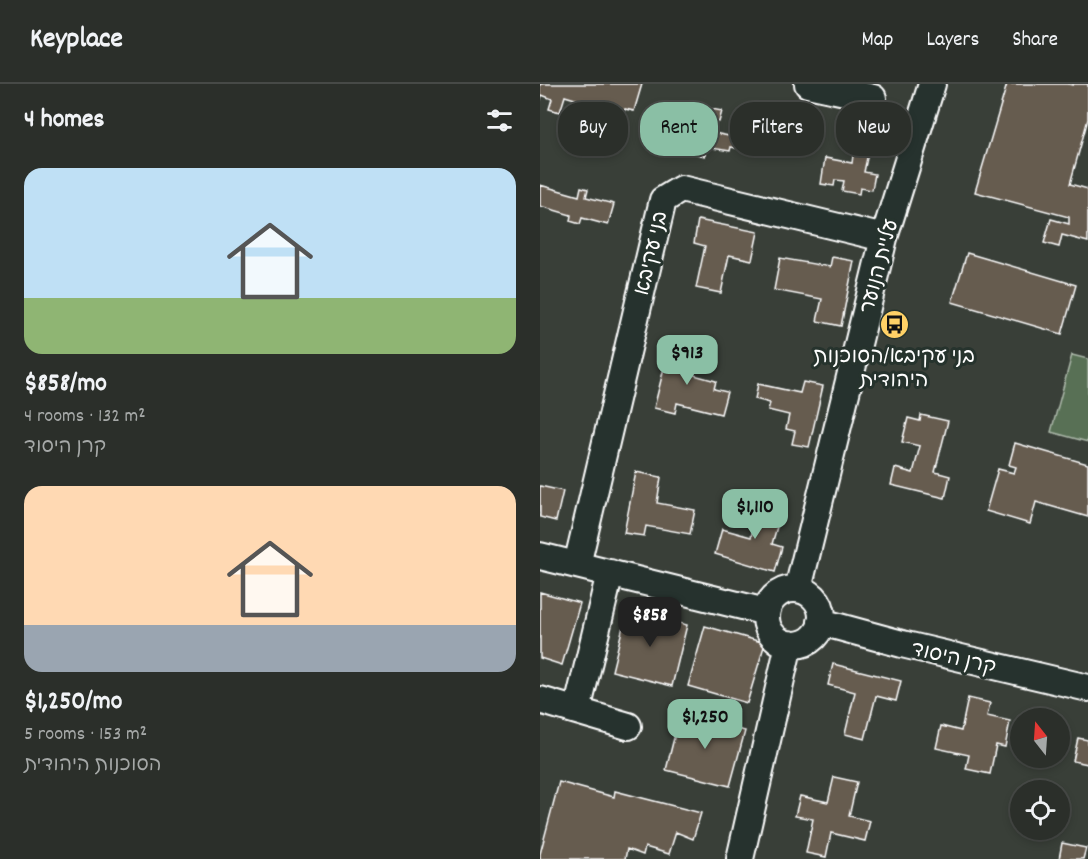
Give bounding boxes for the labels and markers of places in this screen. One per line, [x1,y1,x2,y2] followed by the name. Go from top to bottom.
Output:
[878,308,910,340] bus stop icon: בני עקיבא/הסוכנות היהודית
[651,335,723,386] pin: $913
[813,343,975,397] place label: בני עקיבא/הסוכנות היהודית
[706,489,804,540] pin: $1,110
[614,597,686,648] pin: $858
[656,699,754,750] pin: $1,250

